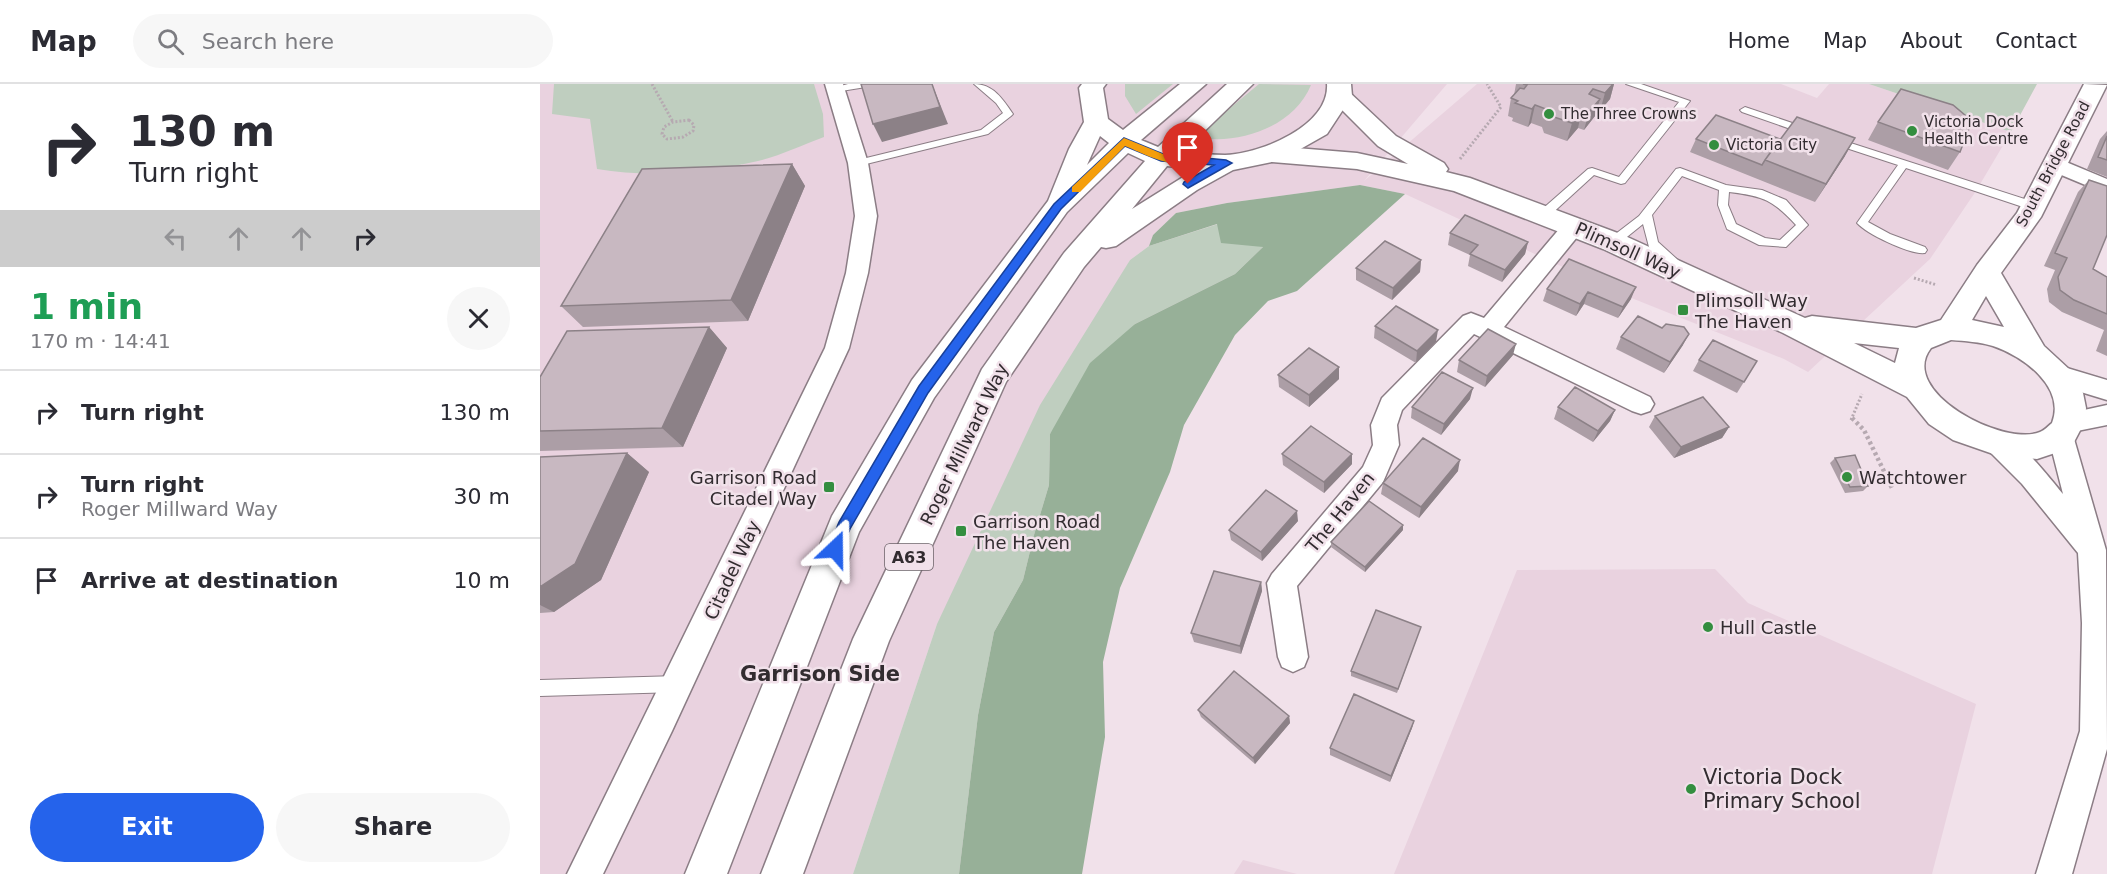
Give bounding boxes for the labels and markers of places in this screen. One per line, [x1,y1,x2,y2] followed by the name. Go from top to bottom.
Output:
[1560,105,1697,123] place label: The Three Crowns
[1542,107,1556,121] marker: The Three Crowns
[1924,113,2028,148] place label: Victoria Dock Health Centre
[1162,122,1213,184] pin
[1905,124,1919,138] marker: Victoria Dock Health Centre
[1726,136,1817,154] place label: Victoria City
[1707,138,1721,152] marker: Victoria City
[1694,290,1808,332] place label: Plimsoll Way The Haven
[1676,303,1690,317] marker: Plimsoll Way The Haven
[690,467,817,509] place label: Garrison Road Citadel Way
[1859,467,1967,488] place label: Watchtower
[1840,470,1854,484] marker: Watchtower
[822,480,836,494] marker: Garrison Road Citadel Way
[972,511,1100,553] place label: Garrison Road The Haven
[954,524,968,538] marker: Garrison Road The Haven
[1720,617,1817,638] place label: Hull Castle
[1701,620,1715,634] marker: Hull Castle
[1703,765,1861,813] place label: Victoria Dock Primary School
[1684,782,1698,796] marker: Victoria Dock Primary School

